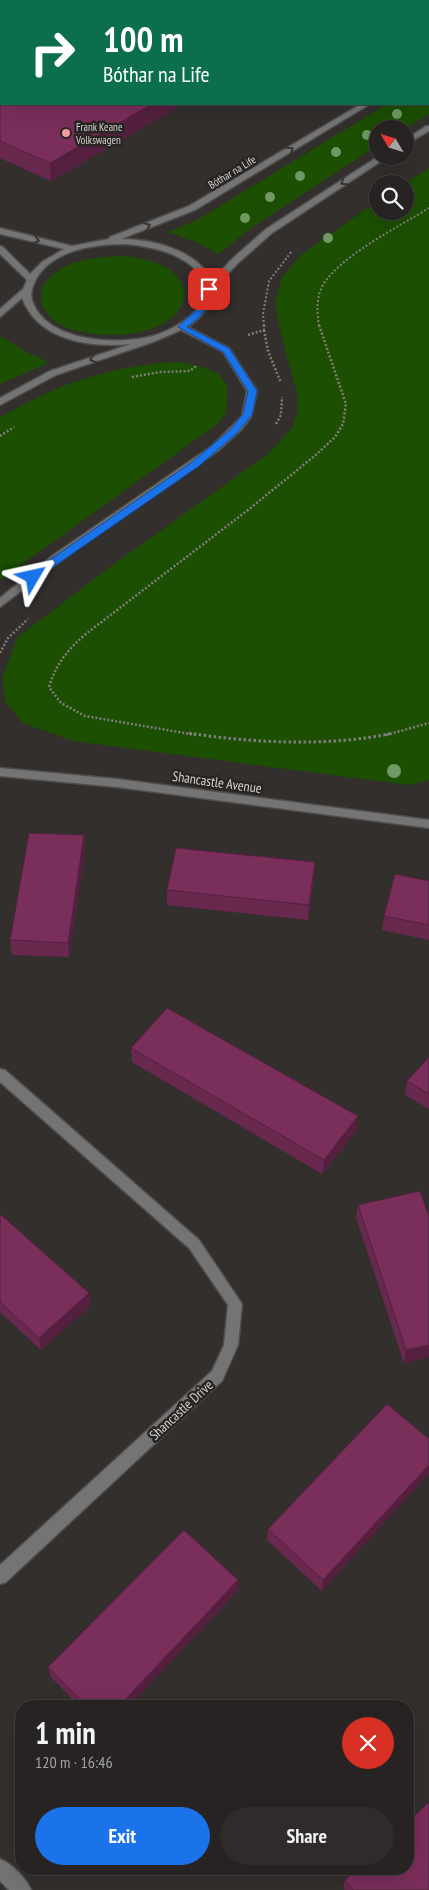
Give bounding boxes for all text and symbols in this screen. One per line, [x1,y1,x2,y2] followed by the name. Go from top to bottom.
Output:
[103,16,184,62] text: 100 m
[20,20,85,85] icon: right
[103,60,210,88] text: Bóthar na Life
[75,120,123,147] place label: Frank Keane Volkswagen
[369,120,414,165] north arrow
[369,120,414,220] map controls
[60,127,72,139] marker: Frank Keane Volkswagen
[285,147,294,157] one-way arrow
[206,152,259,192] street label: Bóthar na Life
[369,175,414,220] button: search
[340,176,349,186] one-way arrow
[143,222,151,232] one-way arrow
[32,234,40,244] one-way arrow
[188,268,230,310] pin
[195,275,223,303] icon: arrive
[89,353,97,363] one-way arrow
[6,550,58,602] position arrow
[171,767,263,797] street label: Shancastle Avenue
[145,1376,217,1444] street label: Shancastle Drive
[35,1713,96,1752] text: 1 min
[342,1717,394,1769] button: close
[35,1752,113,1772] text: 120 m · 16:46
[35,1807,210,1865] button: Exit
[220,1807,394,1865] button: Share

